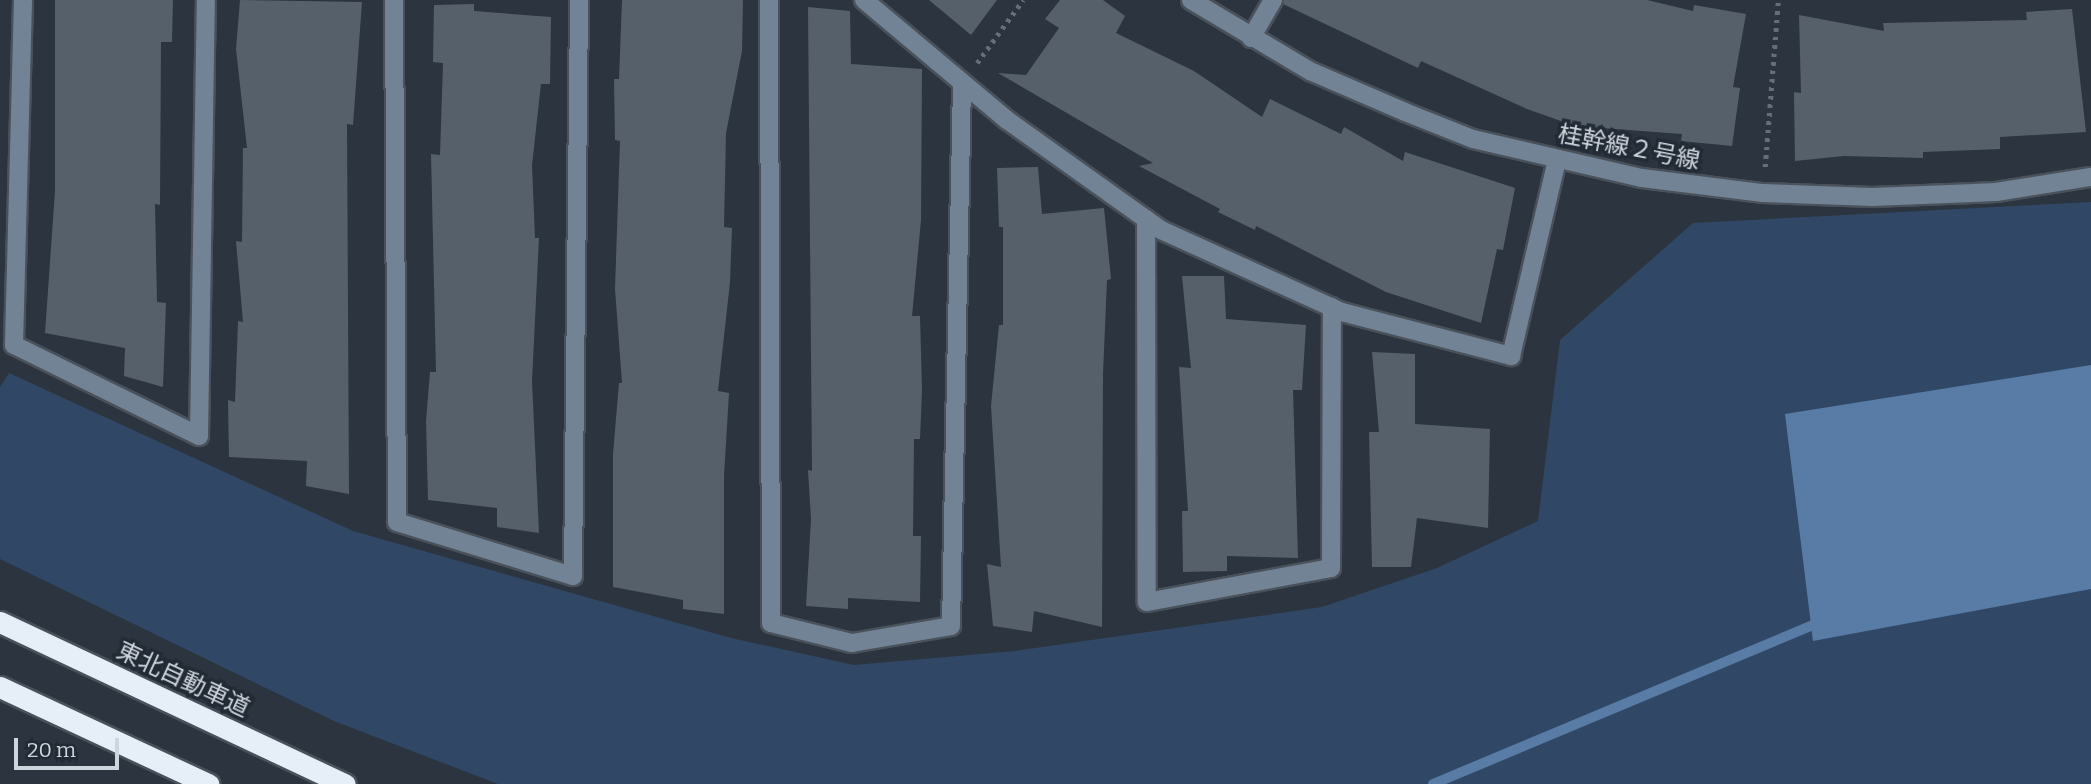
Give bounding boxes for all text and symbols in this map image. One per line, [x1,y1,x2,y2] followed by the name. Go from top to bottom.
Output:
[1556,120,1702,176] street label: 桂幹線２号線
[112,637,254,723] street label: 東北自動車道
[18,724,122,768] scale bar
[27,737,76,763] text: 20 m

